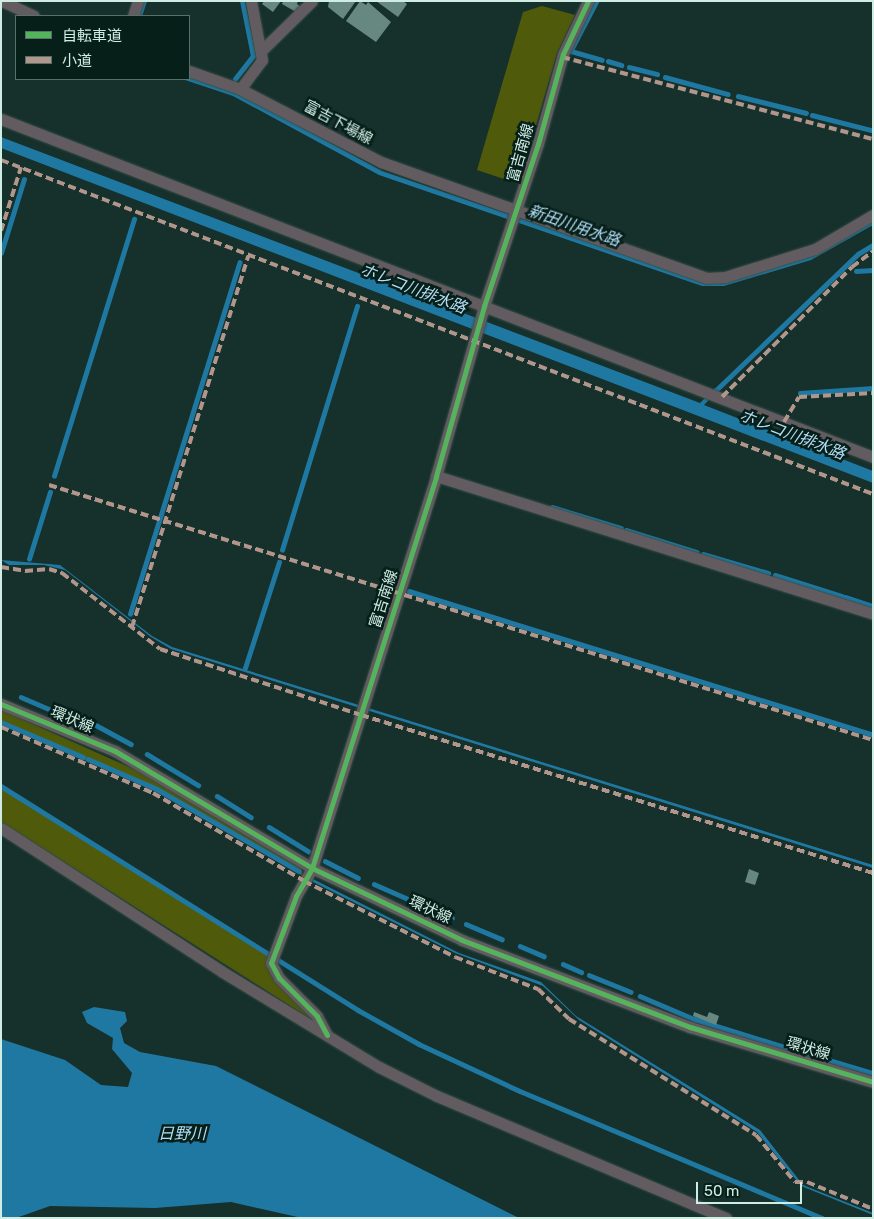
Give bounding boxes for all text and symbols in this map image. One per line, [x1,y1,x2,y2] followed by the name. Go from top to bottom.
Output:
[15,15,190,80] legend
[62,27,122,45] text: 自転車道
[62,52,92,70] text: 小道
[301,97,375,149] street label: 富吉下場線
[504,122,538,184] street label: 富吉南線
[525,201,623,251] water label: 新田川用水路
[357,260,469,318] water label: ホレコ川排水路
[736,406,848,464] water label: ホレコ川排水路
[366,568,402,630] street label: 富吉南線
[48,703,96,737] street label: 環状線
[406,892,454,928] street label: 環状線
[784,1034,832,1064] street label: 環状線
[158,1124,206,1144] water label: 日野川
[699,1172,805,1204] scale bar
[704,1182,739,1200] text: 50 m

